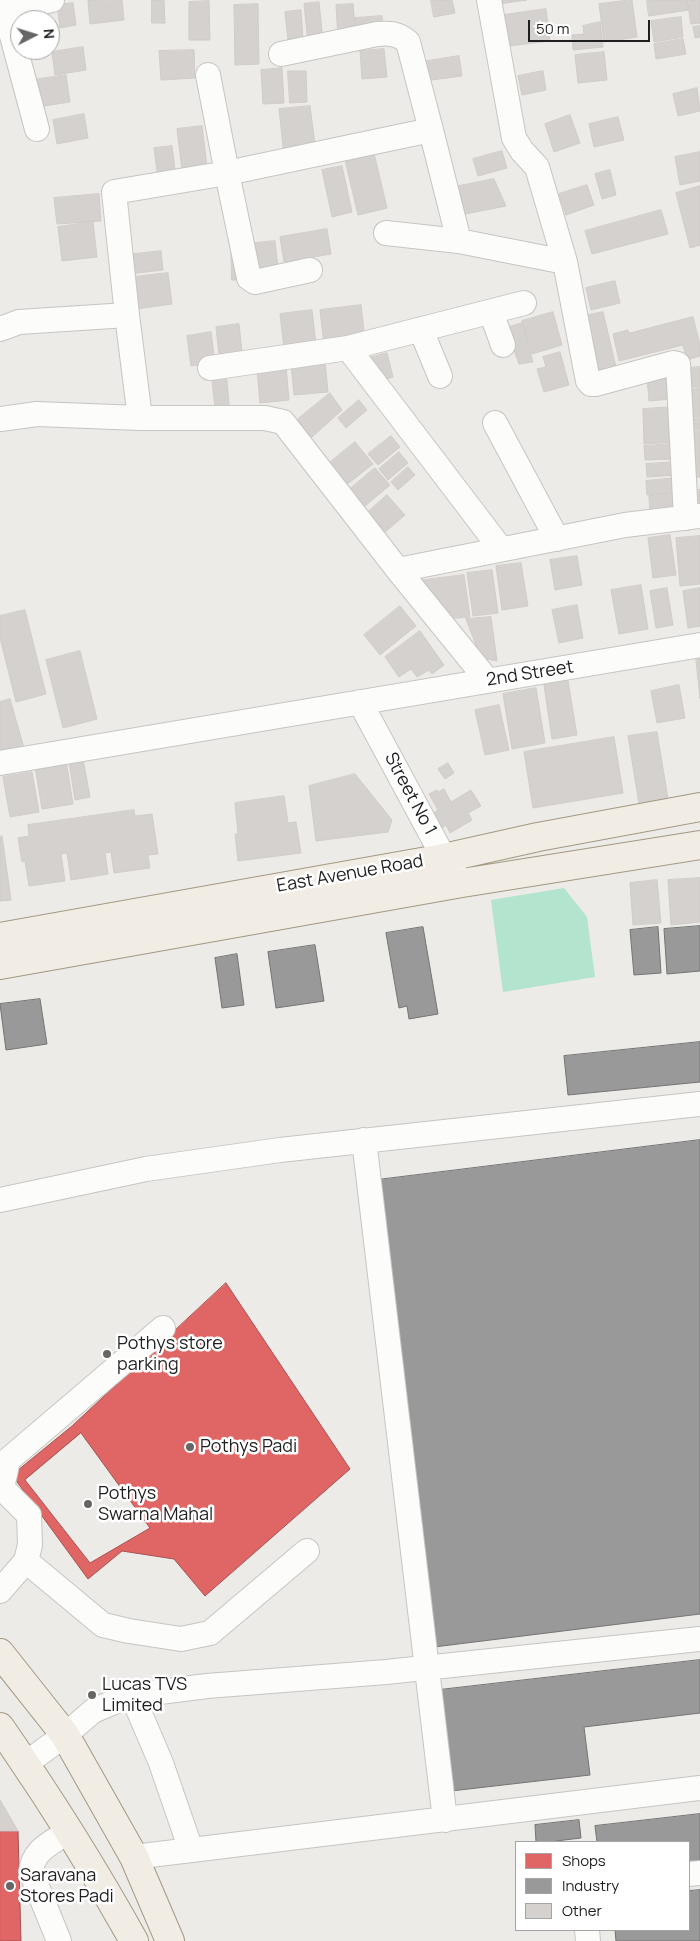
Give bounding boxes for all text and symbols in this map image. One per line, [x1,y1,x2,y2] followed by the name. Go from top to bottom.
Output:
[10,10,60,60] north arrow
[530,10,652,42] scale bar
[536,18,570,39] text: 50 m
[40,28,59,40] text: N
[485,656,575,692] street label: 2nd Street
[379,749,441,839] street label: Street No 1
[275,850,425,898] street label: East Avenue Road
[117,1333,223,1376] place label: Pothys store parking
[101,1348,113,1360] marker: Pothys store parking
[200,1436,297,1458] place label: Pothys Padi
[184,1441,196,1453] marker: Pothys Padi
[98,1483,213,1526] place label: Pothys Swarna Mahal
[82,1498,94,1510] marker: Pothys Swarna Mahal
[102,1674,187,1716] place label: Lucas TVS Limited
[86,1689,98,1701] marker: Lucas TVS Limited
[515,1841,690,1931] legend
[562,1850,606,1871] text: Shops
[20,1865,114,1908] place label: Saravana Stores Padi
[562,1875,619,1896] text: Industry
[4,1880,16,1892] marker: Saravana Stores Padi
[562,1900,602,1921] text: Other

